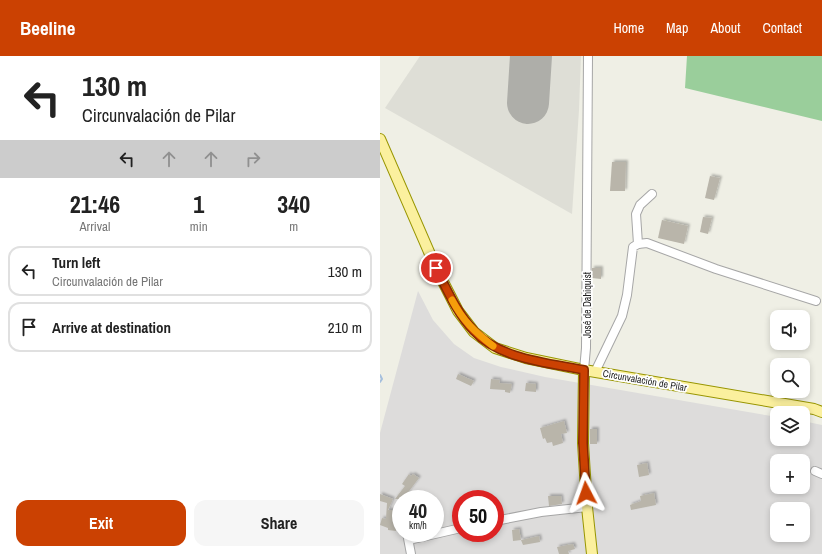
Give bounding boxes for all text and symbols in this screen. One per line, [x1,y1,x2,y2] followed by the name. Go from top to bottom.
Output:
[20,15,75,41] text: Beeline
[613,19,644,37] text: Home
[666,19,688,37] text: Map
[710,19,740,37] text: About
[762,19,802,37] text: Contact
[82,67,147,105] text: 130 m
[16,72,68,124] icon: left
[82,103,235,128] text: Circunvalación de Pilar
[116,148,138,170] icon: left
[158,148,180,170] icon: ahead
[200,148,222,170] icon: ahead
[242,148,264,170] icon: right
[70,188,120,220] text: 21:46
[193,188,204,220] text: 1
[277,188,310,220] text: 340
[80,218,110,235] text: Arrival
[190,218,208,235] text: min
[289,218,298,235] text: m
[419,251,453,285] pin
[52,252,100,273] text: Turn left
[425,257,447,279] icon: arrive
[18,260,40,282] icon: left
[328,261,362,282] text: 130 m
[581,271,594,338] street label: José de Dahiquist
[52,273,163,290] text: Circunvalación de Pilar
[770,310,810,542] map controls
[770,310,810,350] button: sound
[18,316,40,338] icon: arrive
[52,317,171,338] text: Arrive at destination
[328,317,362,338] text: 210 m
[770,358,810,398] button: search
[602,367,688,394] street label: Circunvalación de Pilar
[770,406,810,446] button: layers
[770,454,810,494] button: +
[565,472,607,514] position arrow
[452,490,504,542] speed limit sign: 50
[409,497,427,524] text: 40
[16,500,186,546] button: Exit
[194,500,364,546] button: Share
[770,502,810,542] button: −
[409,519,427,532] text: km/h

